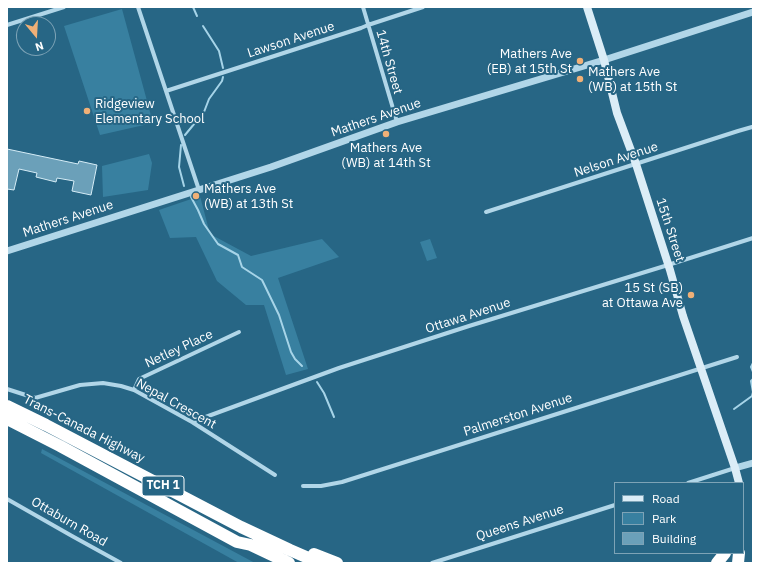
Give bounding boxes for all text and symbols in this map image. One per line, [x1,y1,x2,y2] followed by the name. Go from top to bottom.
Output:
[16,16,56,56] north arrow
[245,19,337,61] street label: Lawson Avenue
[372,28,406,96] street label: 14th Street
[33,39,45,54] text: N
[487,46,572,77] place label: Mathers Ave (EB) at 15th St
[575,56,585,66] marker: Mathers Ave (EB) at 15th St
[588,64,677,95] place label: Mathers Ave (WB) at 15th St
[575,74,585,84] marker: Mathers Ave (WB) at 15th St
[329,95,423,141] street label: Mathers Avenue
[95,96,205,127] place label: Ridgeview Elementary School
[82,106,92,116] marker: Ridgeview Elementary School
[381,129,391,139] marker: Mathers Ave (WB) at 14th St
[572,139,660,181] street label: Nelson Avenue
[341,140,431,171] place label: Mathers Ave (WB) at 14th St
[204,181,293,212] place label: Mathers Ave (WB) at 13th St
[191,191,201,201] marker: Mathers Ave (WB) at 13th St
[652,196,688,264] street label: 15th Street
[21,197,115,241] street label: Mathers Avenue
[602,280,683,311] place label: 15 St (SB) at Ottawa Ave
[686,290,696,300] marker: 15 St (SB) at Ottawa Ave
[424,295,512,337] street label: Ottawa Avenue
[143,327,215,371] street label: Netley Place
[133,376,219,432] street label: Nepal Crescent
[462,390,574,440] street label: Palmerston Avenue
[21,392,147,466] street label: Trans-Canada Highway
[142,476,184,496] road number: TCH 1
[614,482,744,554] legend
[652,491,680,506] text: Road
[28,494,110,550] street label: Ottaburn Road
[474,502,566,544] street label: Queens Avenue
[652,511,676,526] text: Park
[652,531,696,546] text: Building

